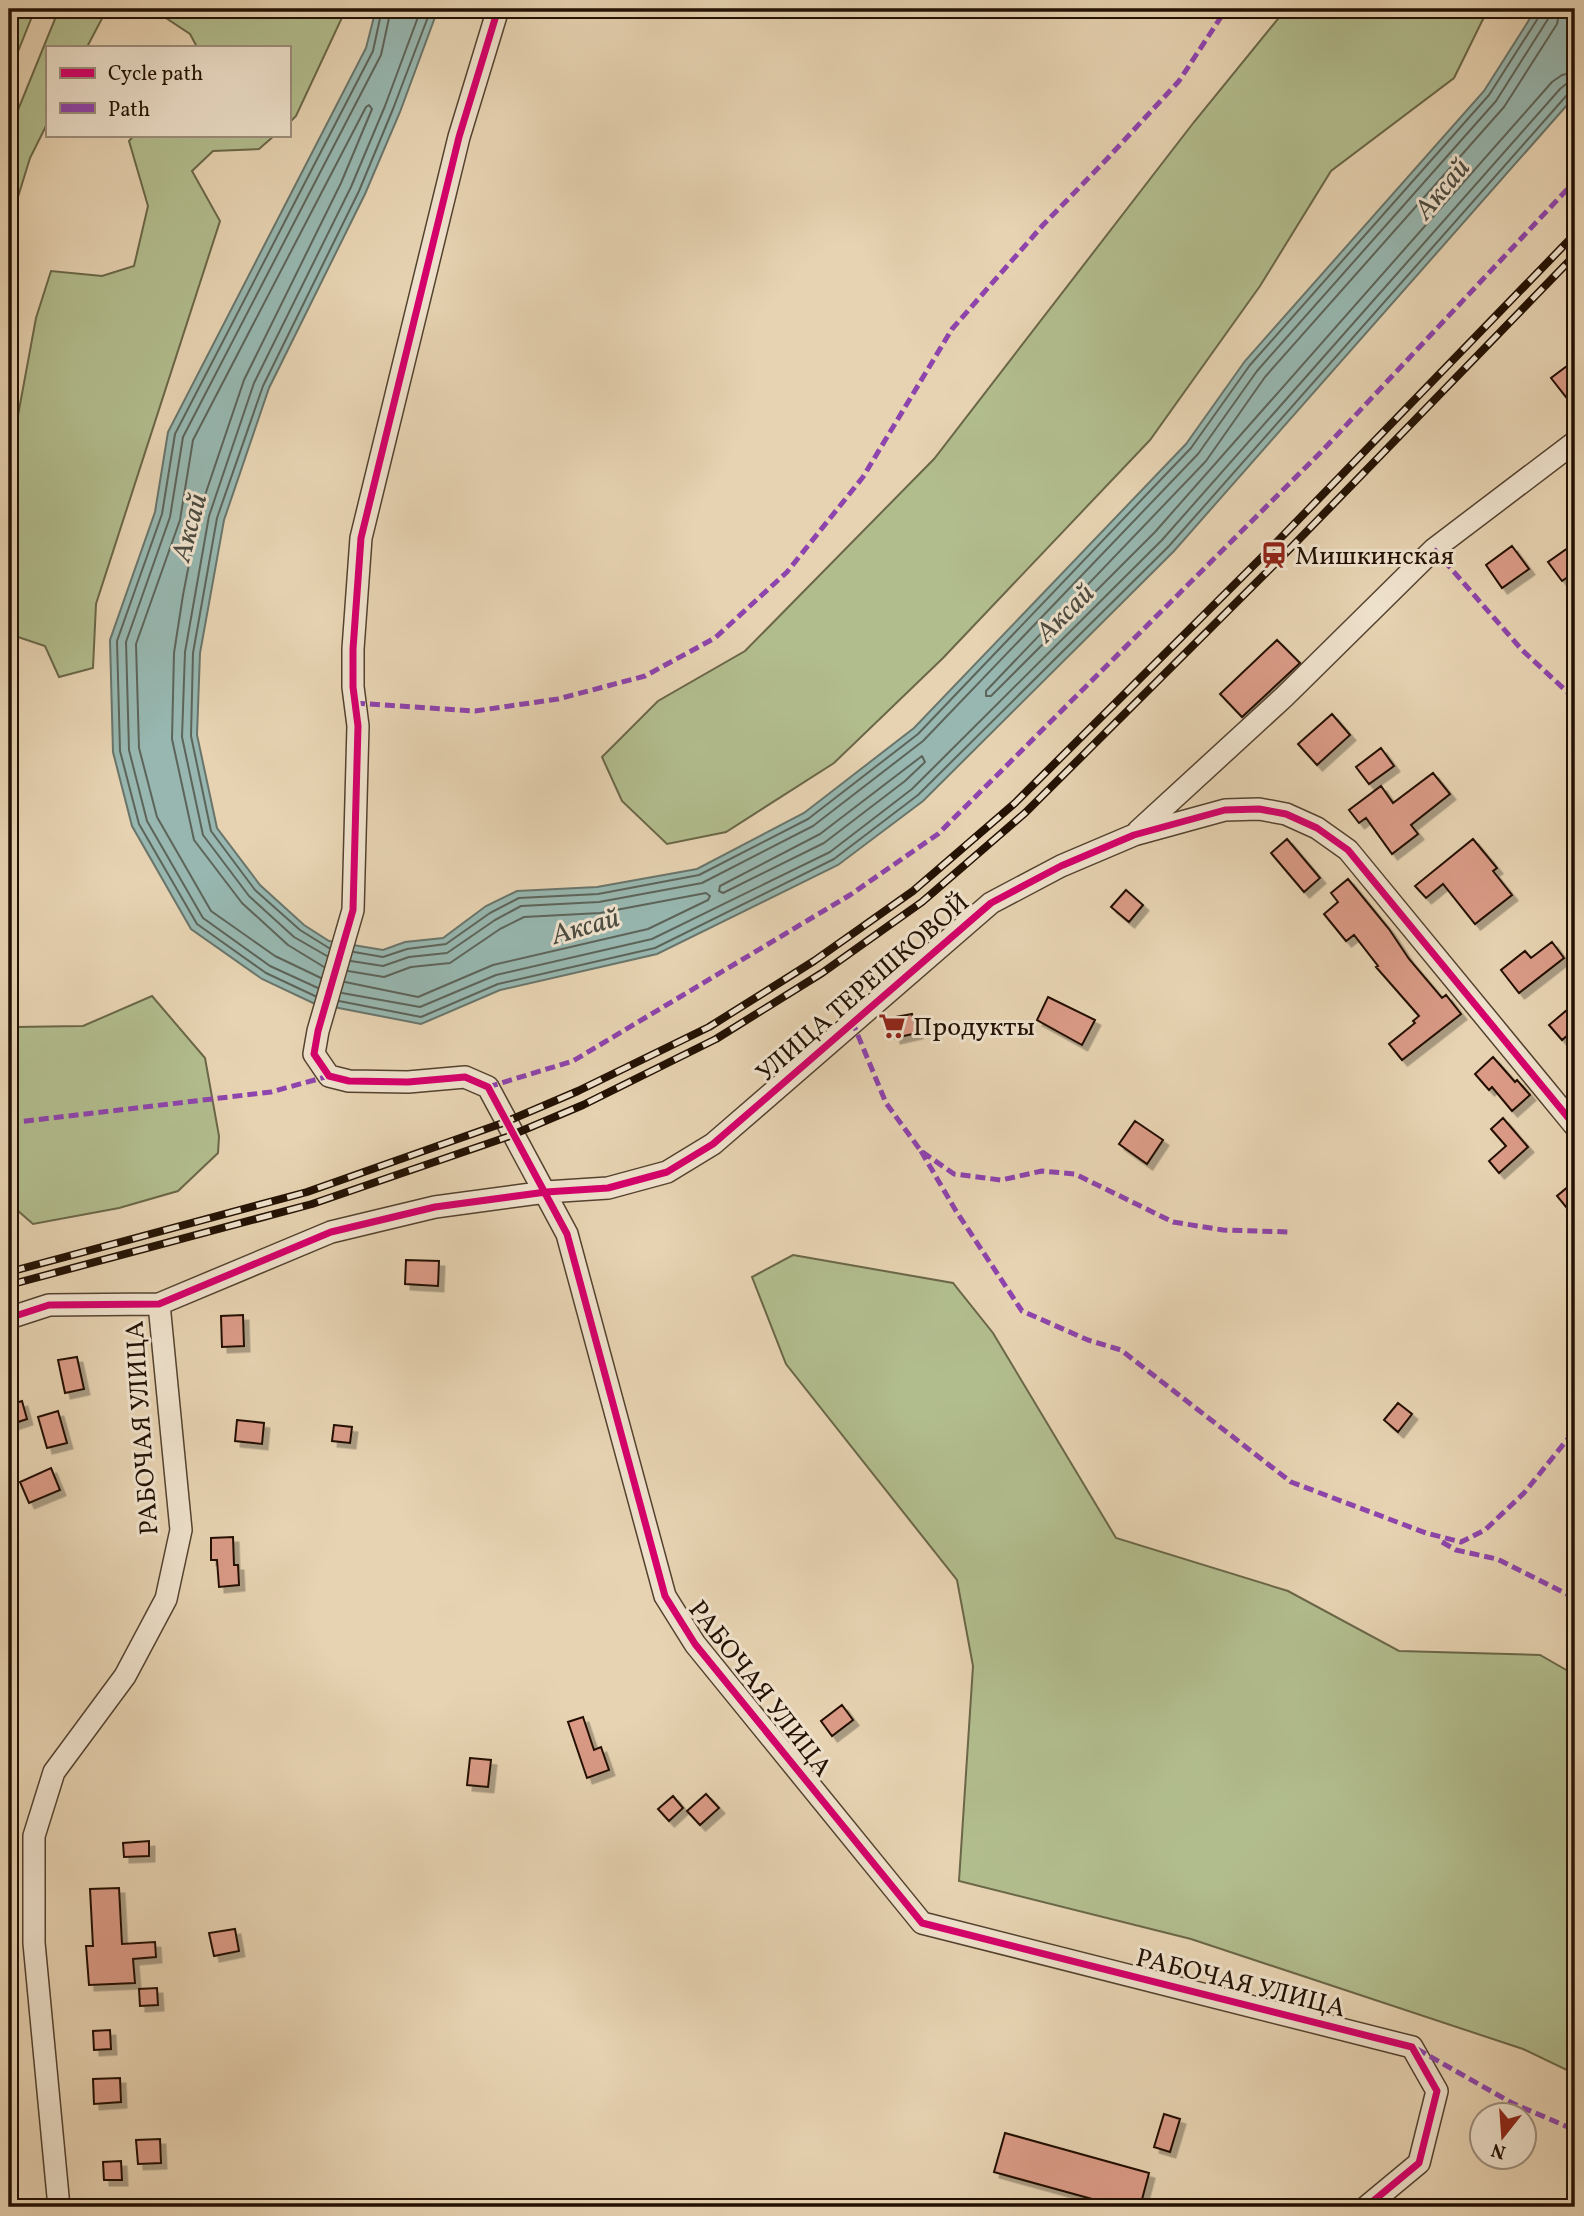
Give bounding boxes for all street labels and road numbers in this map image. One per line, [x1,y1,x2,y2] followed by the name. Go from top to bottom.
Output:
[749,886,978,1091] street label: УЛИЦА ТЕРЕШКОВОЙ
[118,1319,168,1536] street label: РАБОЧАЯ УЛИЦА
[679,1593,840,1785] street label: РАБОЧАЯ УЛИЦА
[1132,1940,1349,2027] street label: РАБОЧАЯ УЛИЦА

